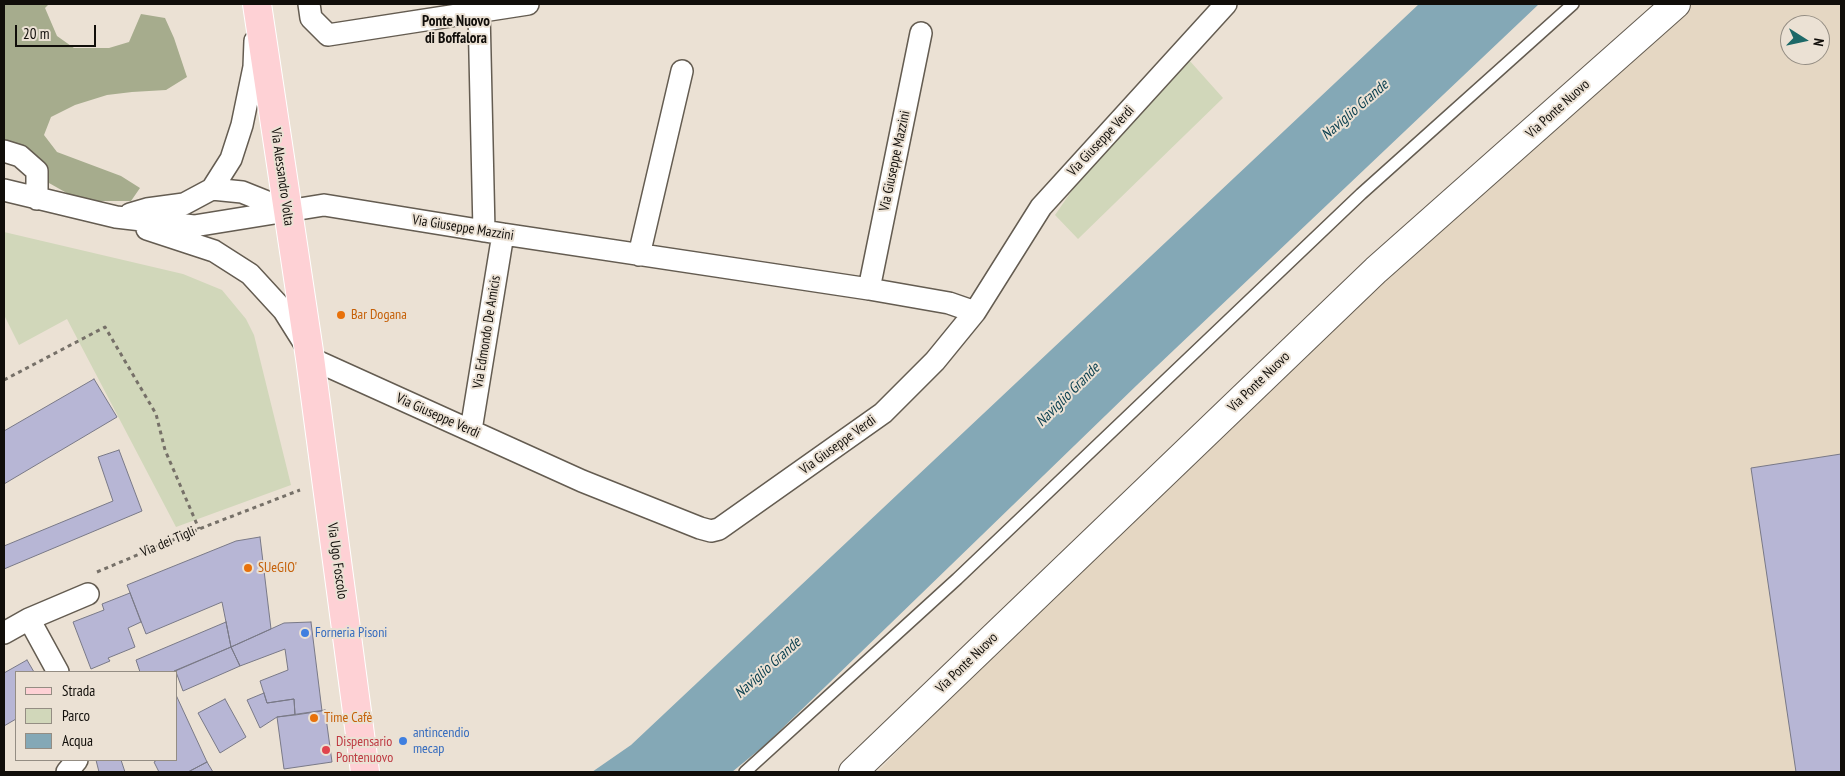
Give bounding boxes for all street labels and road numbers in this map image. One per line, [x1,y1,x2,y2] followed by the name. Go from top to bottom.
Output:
[1523,76,1593,142] street label: Via Ponte Nuovo
[1064,102,1138,180] street label: Via Giuseppe Verdi
[876,109,914,213] street label: Via Giuseppe Mazzini
[267,127,297,227] street label: Via Alessandro Volta
[411,212,515,244] street label: Via Giuseppe Mazzini
[470,274,504,390] street label: Via Edmondo De Amicis
[1225,348,1293,416] street label: Via Ponte Nuovo
[393,390,483,442] street label: Via Giuseppe Verdi
[797,412,879,478] street label: Via Giuseppe Verdi
[323,522,351,600] street label: Via Ugo Foscolo
[138,523,198,561] street label: Via dei Tigli
[933,629,1001,697] street label: Via Ponte Nuovo

